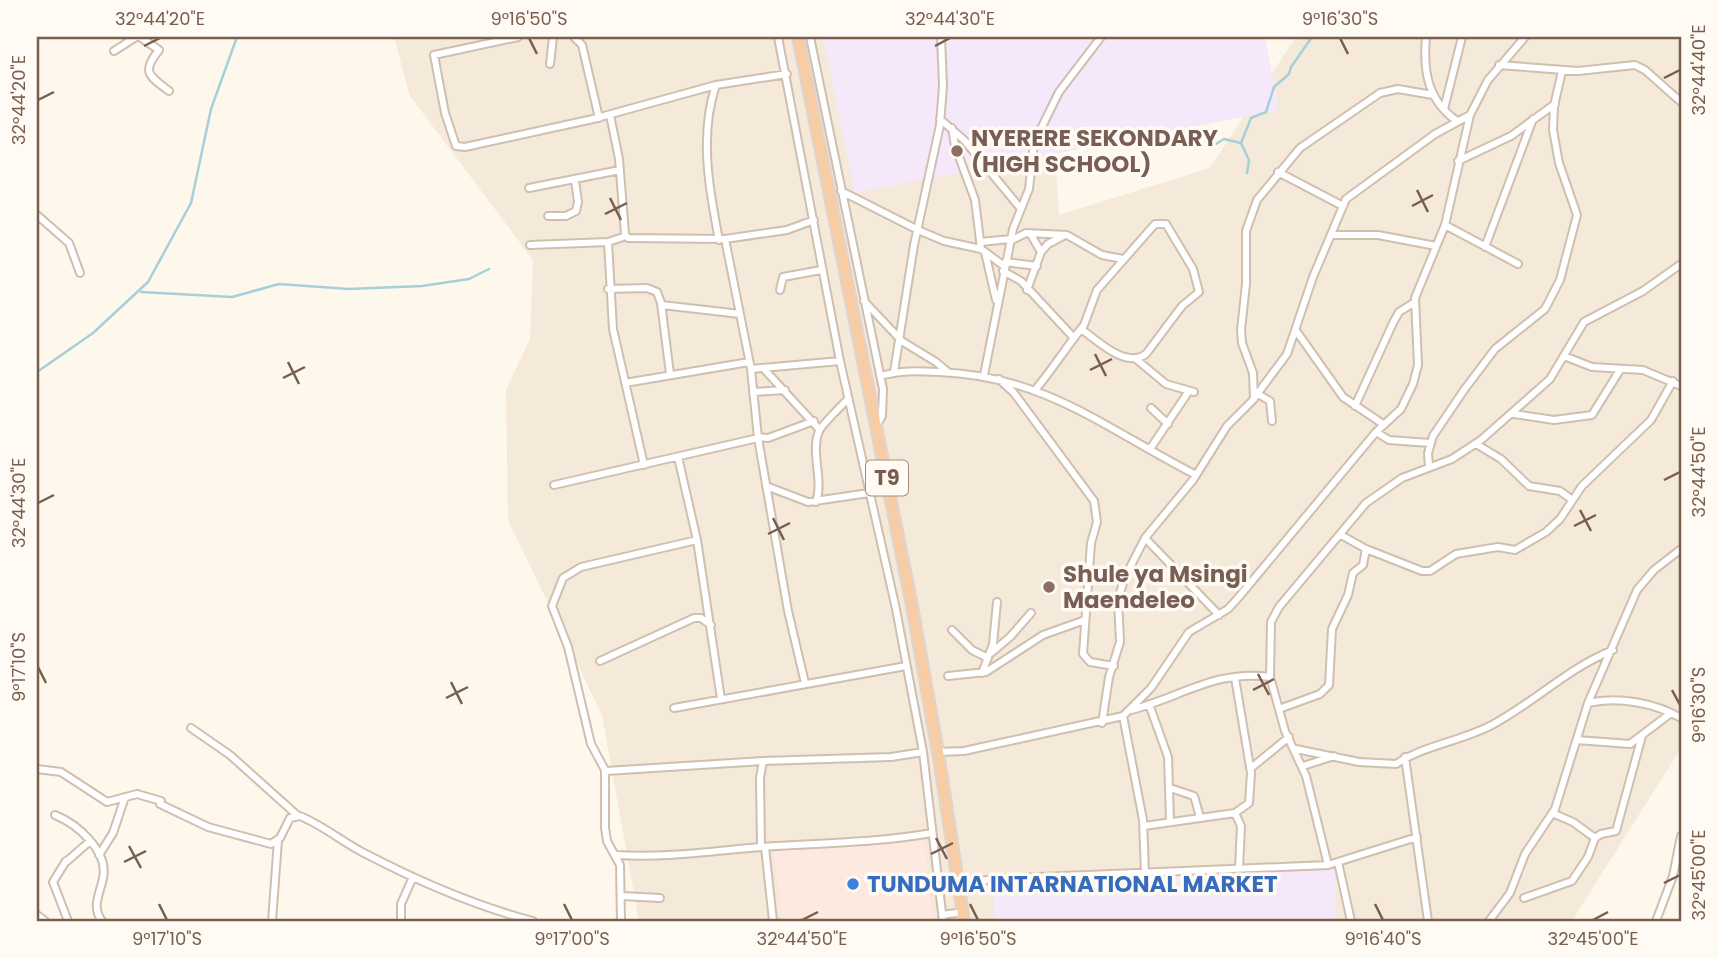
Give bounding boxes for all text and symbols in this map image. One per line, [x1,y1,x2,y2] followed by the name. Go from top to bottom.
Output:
[115,6,205,31] text: 32°44'20"E
[490,6,568,31] text: 9°16'50"S
[905,6,995,31] text: 32°44'30"E
[1302,6,1378,31] text: 9°16'30"S
[1686,25,1711,115] text: 32°44'40"E
[6,55,31,145] text: 32°44'20"E
[971,122,1219,180] place label: NYERERE SEKONDARY (HIGH SCHOOL)
[949,143,965,159] marker: NYERERE SEKONDARY (HIGH SCHOOL)
[1686,427,1711,517] text: 32°44'50"E
[6,458,31,548] text: 32°44'30"E
[866,461,908,496] road number: T9
[1063,558,1248,616] place label: Shule ya Msingi Maendeleo
[1041,579,1057,595] marker: Shule ya Msingi Maendeleo
[6,632,31,702] text: 9°17'10"S
[1686,667,1711,743] text: 9°16'30"S
[1686,830,1711,920] text: 32°45'00"E
[867,868,1278,900] place label: TUNDUMA INTARNATIONAL MARKET
[845,876,861,892] marker: TUNDUMA INTARNATIONAL MARKET
[132,926,202,951] text: 9°17'10"S
[534,926,610,951] text: 9°17'00"S
[757,926,847,951] text: 32°44'50"E
[939,926,1017,951] text: 9°16'50"S
[1344,926,1422,951] text: 9°16'40"S
[1548,926,1638,951] text: 32°45'00"E

